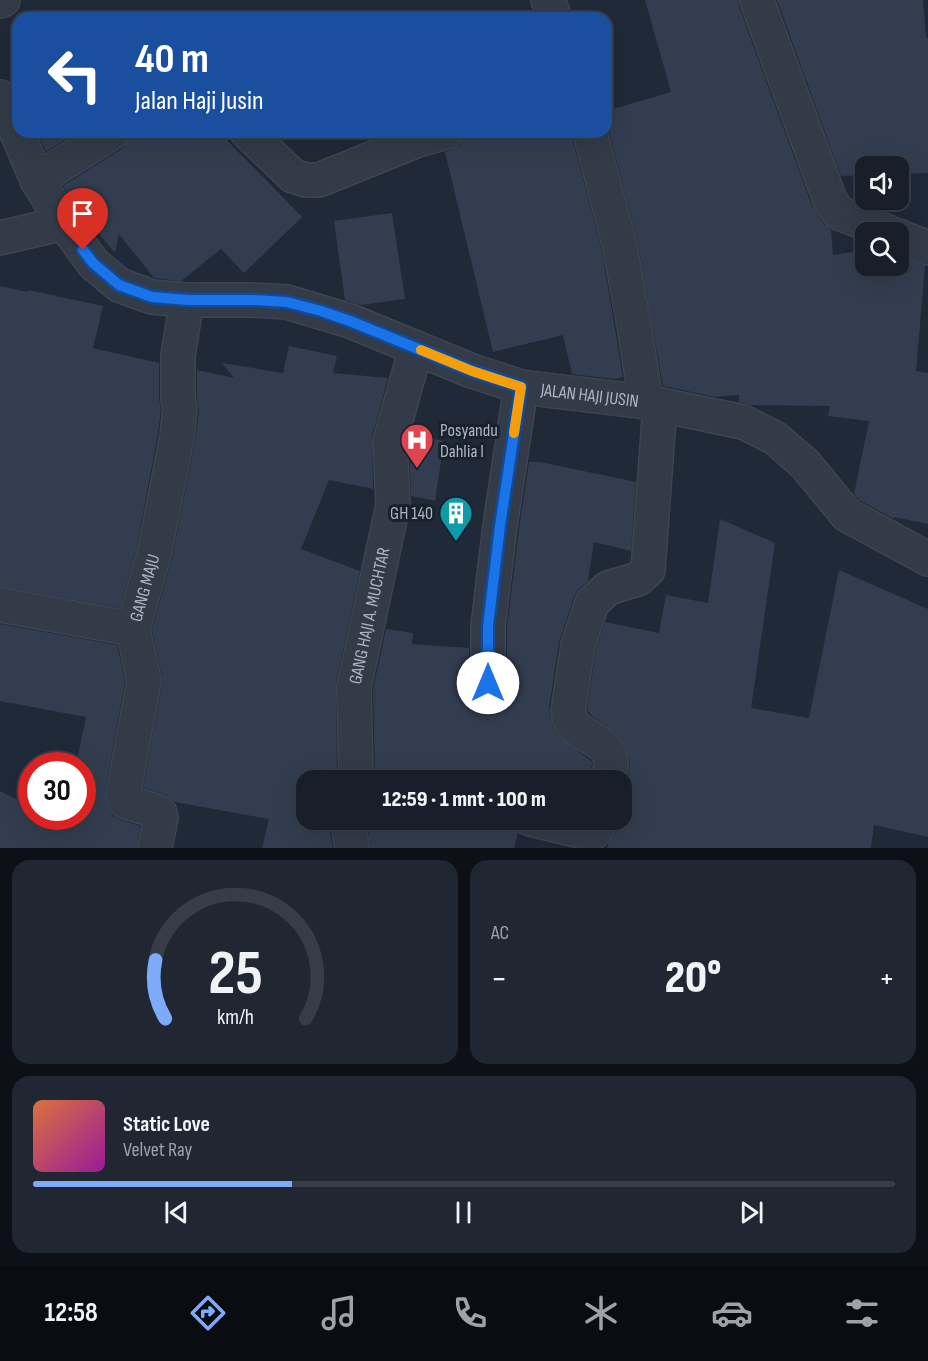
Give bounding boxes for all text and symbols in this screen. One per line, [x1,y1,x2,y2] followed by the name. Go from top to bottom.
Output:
[135,34,209,85] text: 40 m
[36,36,114,114] icon: left
[135,85,264,117] text: Jalan Haji Jusin
[855,156,909,276] map controls
[855,156,909,210] button: sound
[57,188,108,250] pin
[66,197,99,230] icon: arrive
[855,222,909,276] button: search
[539,379,640,412] street label: JALAN HAJI JUSIN
[440,420,498,462] place label: Posyandu Dahlia I
[399,422,435,469] hospital icon: Posyandu Dahlia I
[438,495,474,542] building icon: GH 140
[390,503,433,524] place label: GH 140
[344,545,394,686] street label: GANG HAJI A. MUCHTAR
[125,552,164,624] street label: GANG MAJU
[456,651,520,715] position arrow
[18,752,96,830] speed limit sign: 30
[382,786,546,813] text: 12:59 · 1 mnt · 100 m
[491,921,509,945] text: AC
[208,937,262,1012] text: 25
[665,951,721,1006] text: 20°
[491,959,507,999] text: −
[879,959,895,999] text: +
[216,1005,254,1030] text: km/h
[123,1111,210,1138] text: Static Love
[123,1138,192,1162] text: Velvet Ray
[160,1196,193,1229] icon: previous
[447,1196,480,1229] icon: pause
[735,1196,768,1229] icon: next
[187,1292,229,1334] icon: directions
[318,1292,360,1334] icon: music
[449,1292,491,1334] icon: phone
[580,1292,622,1334] icon: climate
[711,1292,753,1334] icon: car
[841,1292,883,1334] icon: filters
[44,1297,98,1329] text: 12:58

